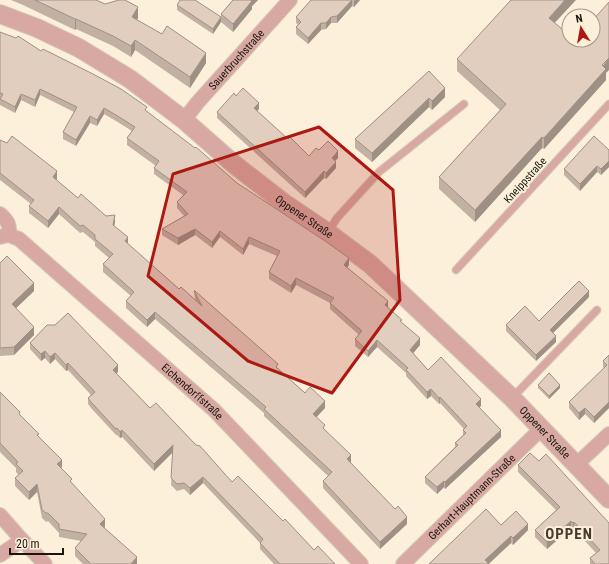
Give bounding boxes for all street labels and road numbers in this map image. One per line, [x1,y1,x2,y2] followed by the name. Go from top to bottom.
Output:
[206,27,267,93] street label: Sauerbruchstraße
[501,155,549,206] street label: Kneippstraße
[272,193,336,241] street label: Oppener Straße
[159,361,226,423] street label: Eichendorffstraße
[517,404,573,462] street label: Oppener Straße
[426,452,518,543] street label: Gerhart-Hauptmann-Straße

